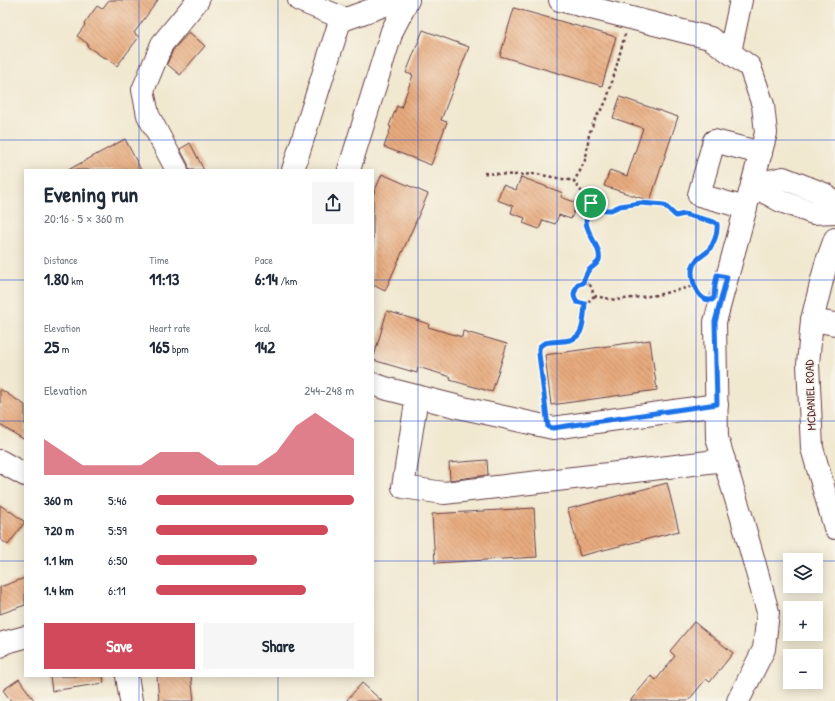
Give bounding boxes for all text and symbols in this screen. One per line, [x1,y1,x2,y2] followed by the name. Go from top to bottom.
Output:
[44,179,138,209] text: Evening run
[312,182,354,224] button: share
[574,186,608,220] pin
[580,192,602,214] icon: arrive
[44,209,124,227] text: 20:16 · 5 × 360 m
[44,253,78,267] text: Distance
[149,253,169,267] text: Time
[255,253,273,267] text: Pace
[44,267,69,290] text: 1.80
[149,267,179,290] text: 11:13
[255,267,278,290] text: 6:14
[69,274,83,288] text: km
[278,274,297,288] text: /km
[44,321,81,335] text: Elevation
[149,321,190,335] text: Heart rate
[255,321,271,335] text: kcal
[44,335,59,358] text: 25
[149,335,169,358] text: 165
[255,335,275,358] text: 142
[59,342,69,356] text: m
[169,342,189,356] text: bpm
[800,359,820,431] street label: MCDANIEL ROAD
[44,381,87,399] text: Elevation
[304,381,354,399] text: 244–248 m
[44,491,73,509] text: 360 m
[108,491,127,509] text: 5:46
[44,521,74,539] text: 720 m
[108,521,127,539] text: 5:59
[44,551,73,569] text: 1.1 km
[108,551,128,569] text: 6:50
[783,553,823,689] map controls
[783,553,823,593] button: layers
[44,581,74,599] text: 1.4 km
[108,581,126,599] text: 6:11
[783,601,823,641] button: +
[44,623,195,669] button: Save
[203,623,354,669] button: Share
[783,649,823,689] button: −

